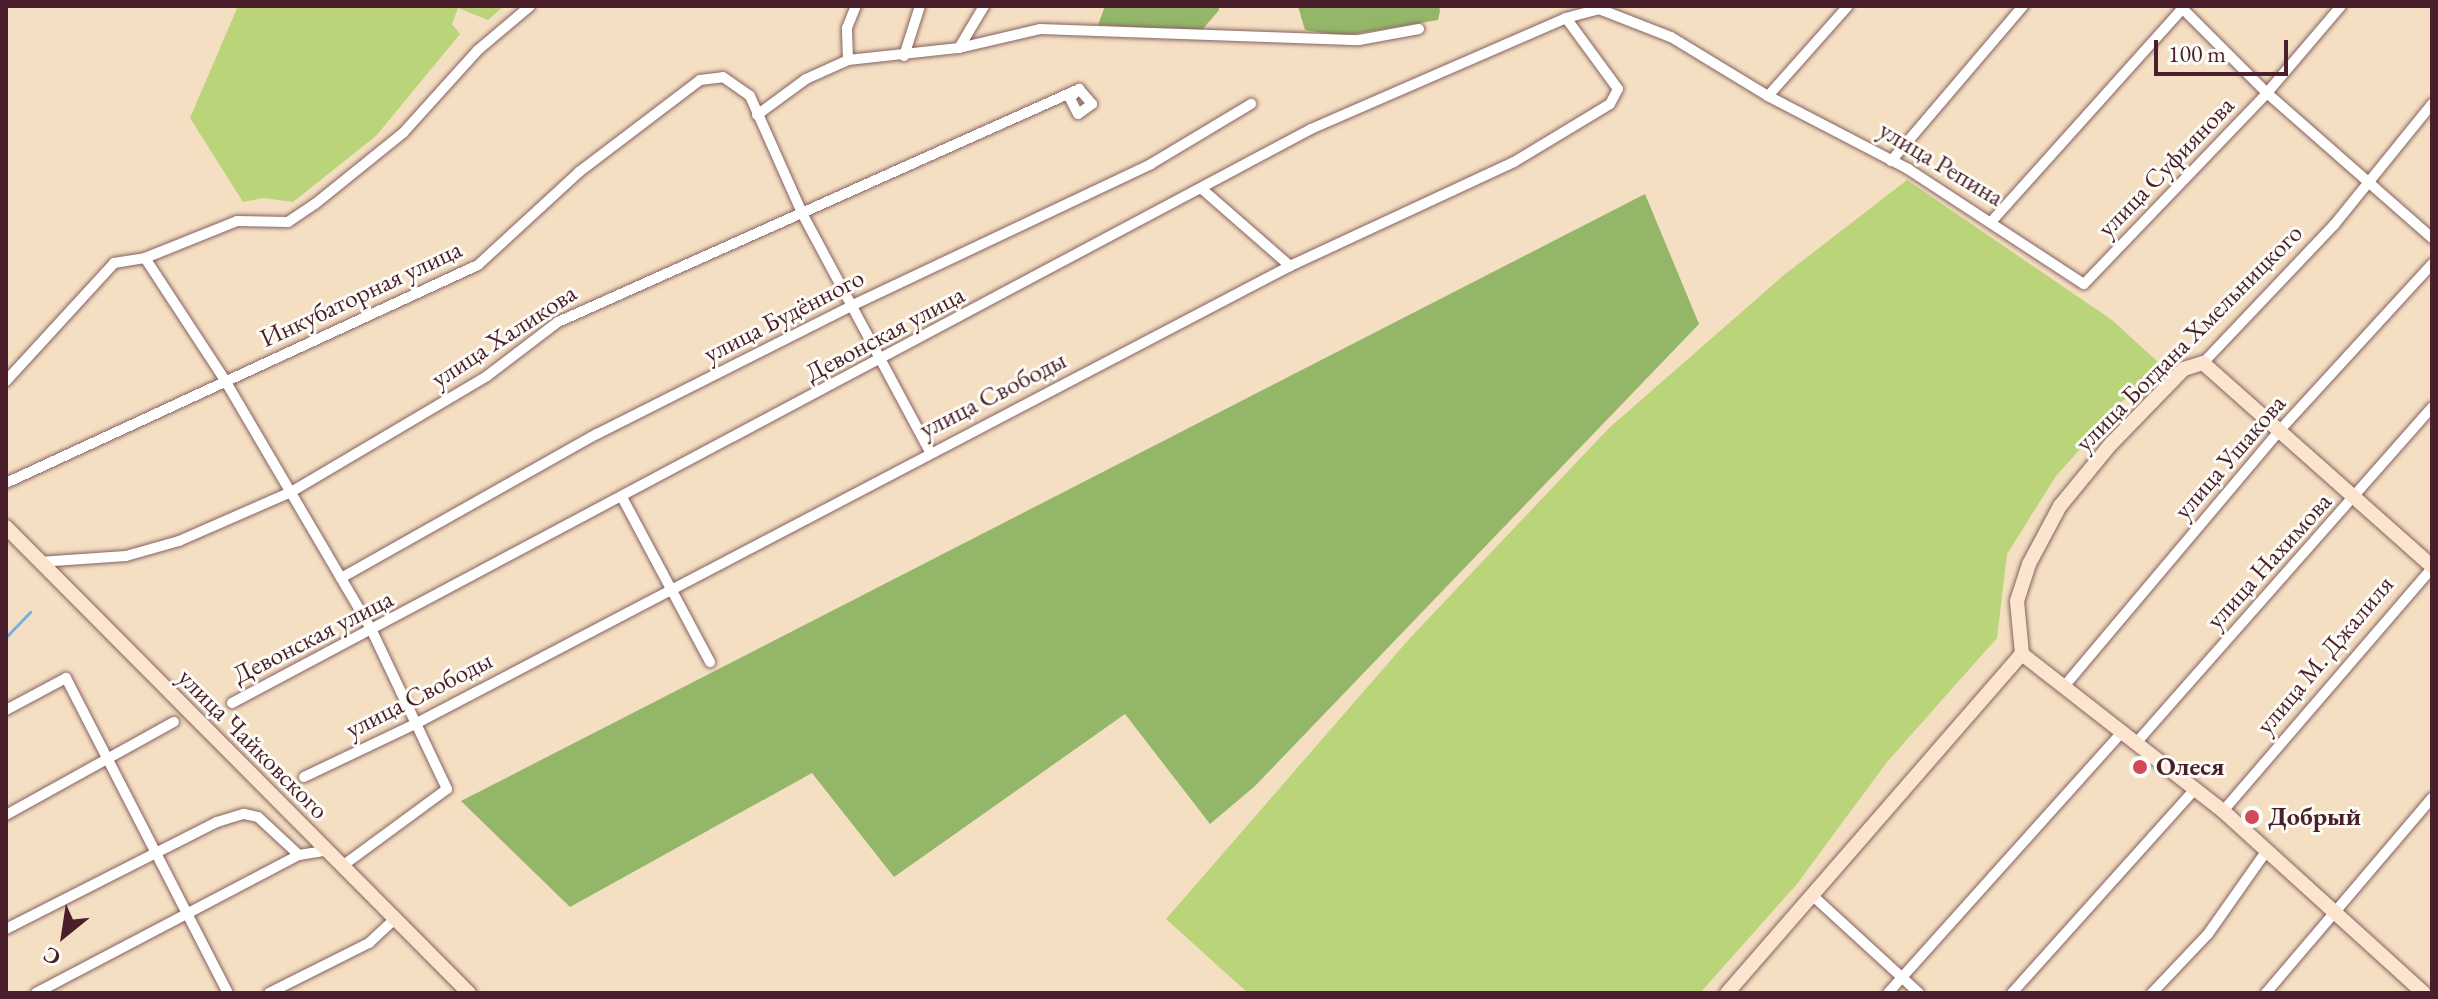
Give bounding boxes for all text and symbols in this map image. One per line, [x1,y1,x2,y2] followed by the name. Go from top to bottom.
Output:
[2158,24,2292,74] scale bar
[2168,38,2226,69] text: 100 m
[2091,90,2241,244] street label: улица Суфиянова
[1873,115,2009,213] street label: улица Репина
[2069,218,2309,458] street label: улица Богдана Хмельницкого
[255,234,467,354] street label: Инкубаторная улица
[699,262,869,370] street label: улица Будённого
[425,277,583,395] street label: улица Халикова
[800,279,970,389] street label: Девонская улица
[914,345,1072,445] street label: улица Свободы
[2167,388,2293,526] street label: улица Ушакова
[2200,486,2338,636] street label: улица Нахимова
[2250,569,2400,741] street label: улица М. Джалиля
[227,583,399,691] street label: Девонская улица
[340,645,498,745] street label: улица Свободы
[171,662,335,826] street label: улица Чайковского
[2156,751,2224,783] place label: Олеся
[2131,758,2149,776] marker: Олеся
[2268,801,2361,833] place label: Добрый
[2243,808,2261,826] marker: Добрый
[24,895,104,975] north arrow
[38,940,66,973] text: С

